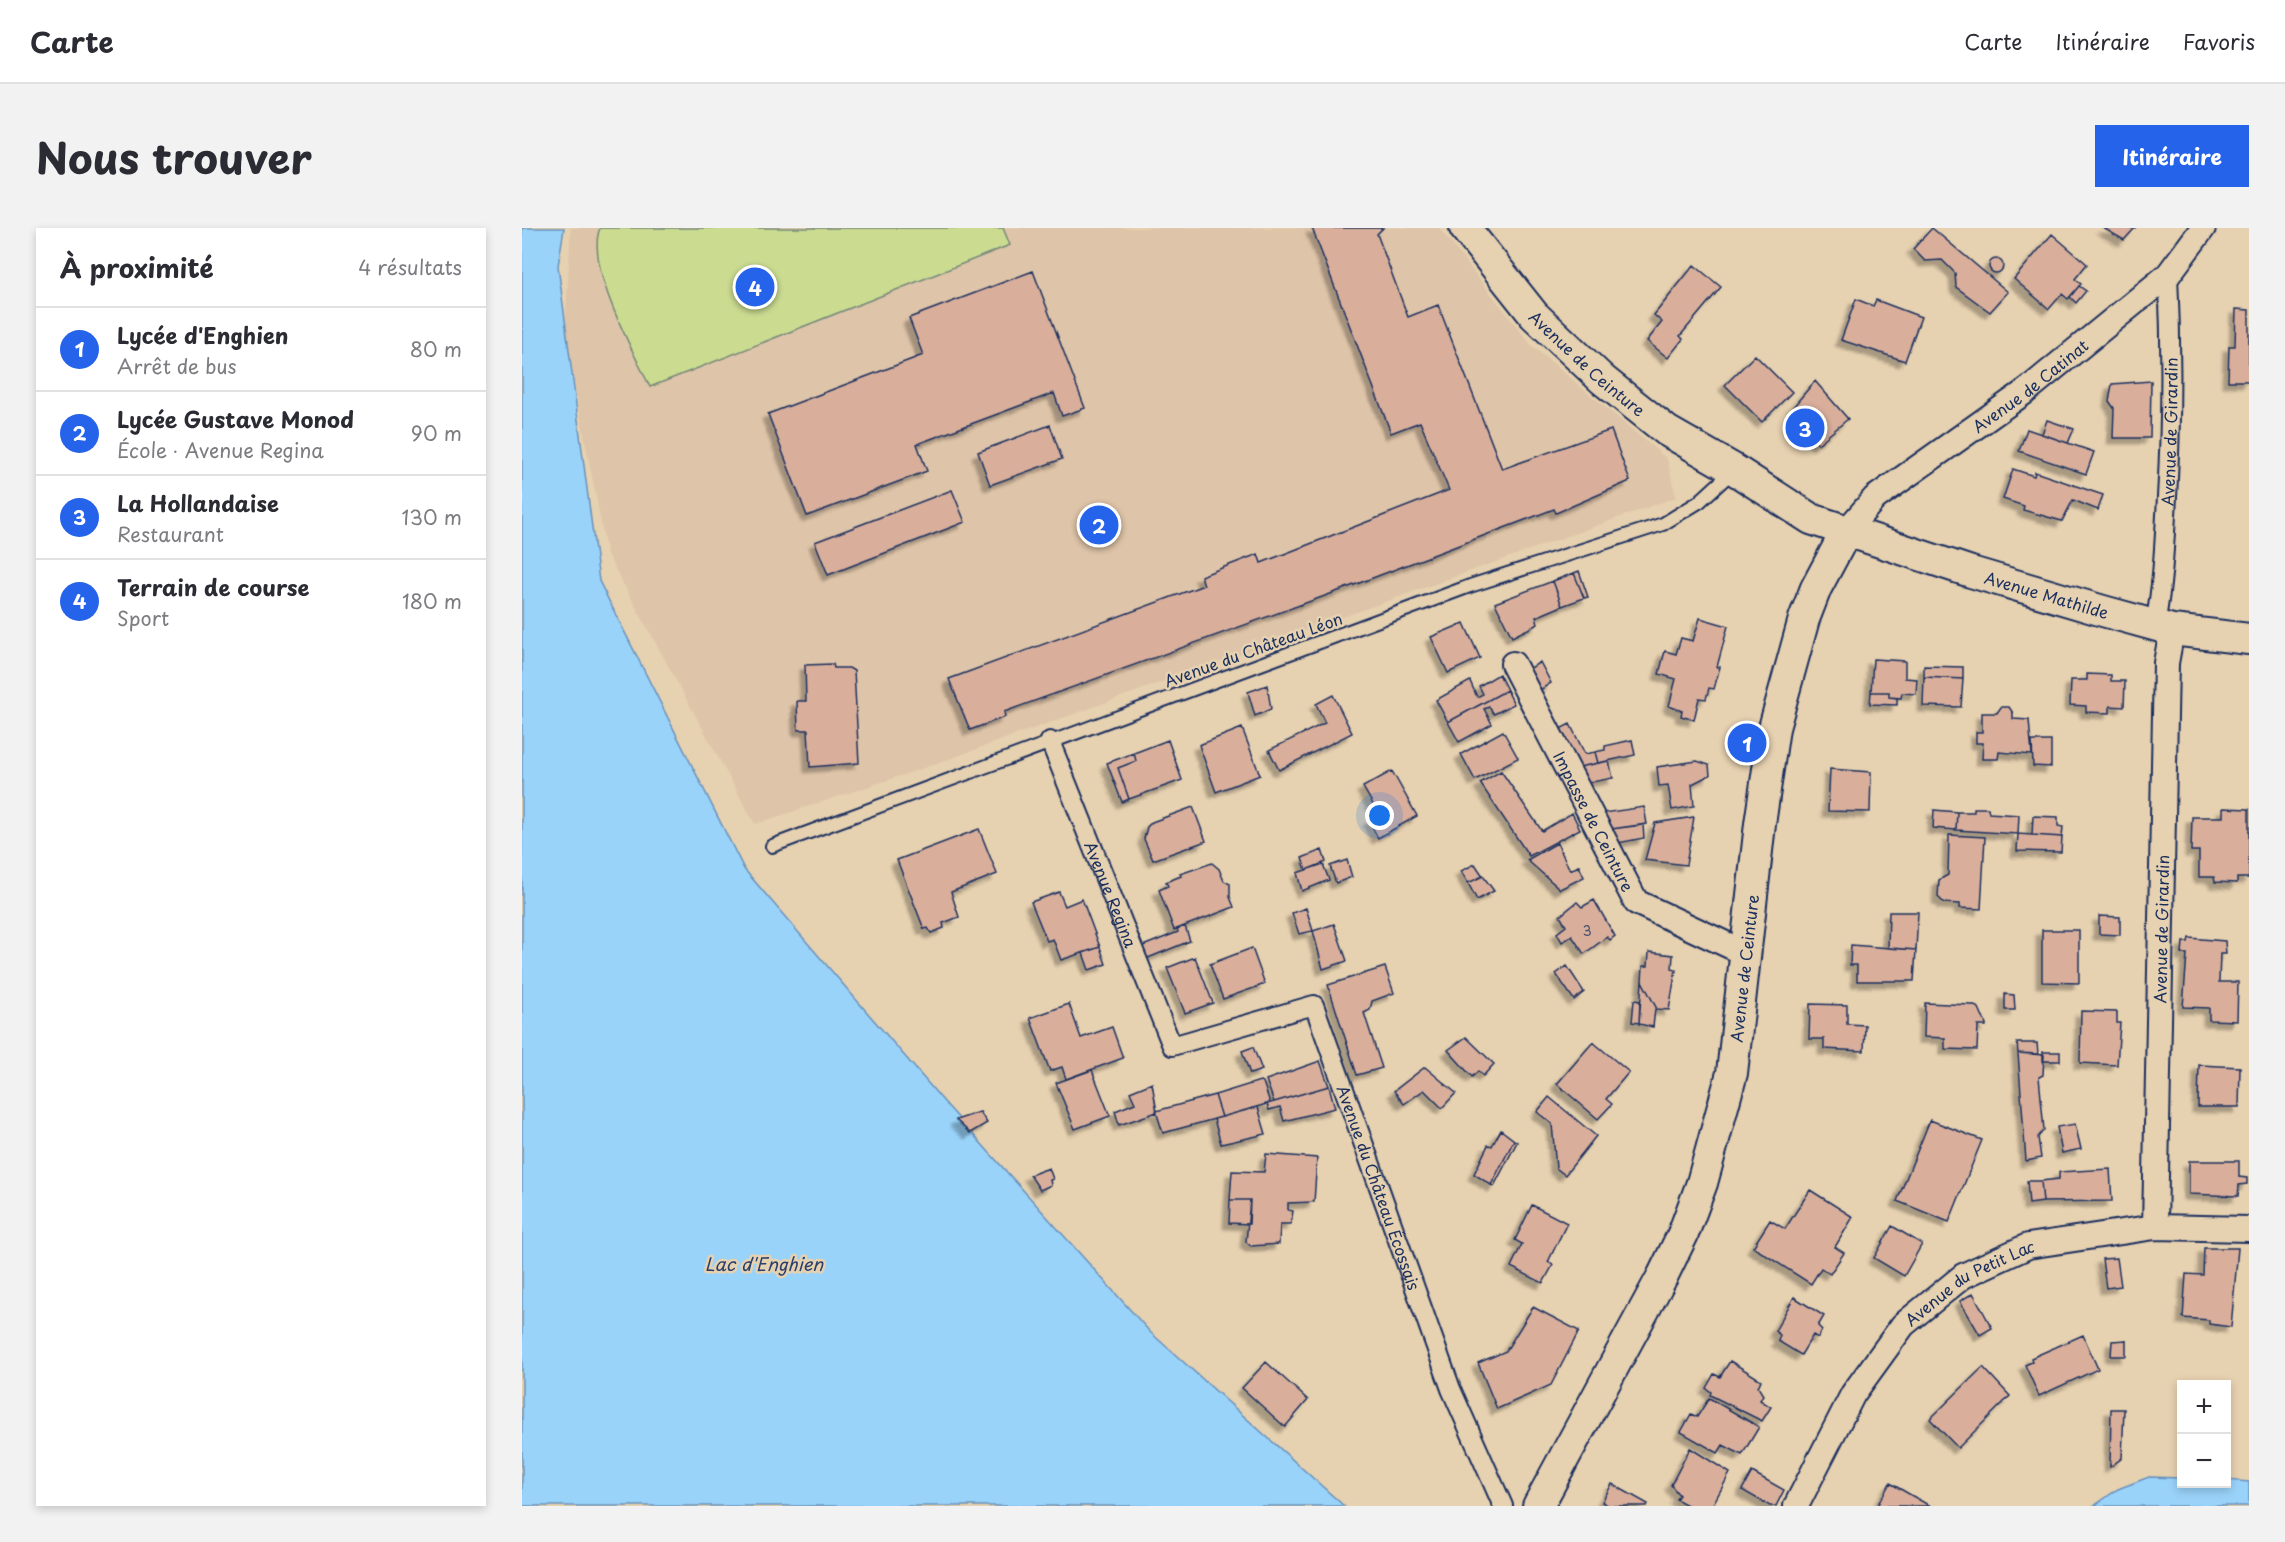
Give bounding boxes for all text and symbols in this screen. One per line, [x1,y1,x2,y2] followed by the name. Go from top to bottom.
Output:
[30,20,114,63] text: Carte
[1964,25,2023,57] text: Carte
[2056,25,2150,57] text: Itinéraire
[2183,25,2255,57] text: Favoris
[36,125,312,188] text: Nous trouver
[2095,125,2249,187] button: Itinéraire
[60,248,214,287] text: À proximité
[358,252,462,282] text: 4 résultats
[736,264,774,310] pin: 4
[1524,305,1651,422] street label: Avenue de Ceinture
[117,318,289,351] text: Lycée d'Enghien
[1967,333,2093,438] street label: Avenue de Catinat
[75,334,84,364] text: 1
[410,334,462,364] text: 80 m
[117,351,237,381] text: Arrêt de bus
[2155,357,2182,507] street label: Avenue de Girardin
[117,402,354,435] text: Lycée Gustave Monod
[1786,406,1824,450] pin: 3
[72,418,87,448] text: 2
[411,418,462,448] text: 90 m
[117,435,324,465] text: École · Avenue Regina
[117,486,279,519] text: La Hollandaise
[73,502,86,532] text: 3
[402,502,462,532] text: 130 m
[1080,502,1118,548] pin: 2
[117,519,224,549] text: Restaurant
[1982,565,2112,624] street label: Avenue Mathilde
[117,570,309,603] text: Terrain de course
[73,586,86,616] text: 4
[402,586,462,616] text: 180 m
[117,603,169,633] text: Sport
[1161,606,1345,692] street label: Avenue du Château Léon
[1728,720,1766,766] pin: 1
[1548,747,1641,896] street label: Impasse de Ceinture
[1365,801,1394,830] your location
[1079,837,1143,951] street label: Avenue Regina
[2147,855,2174,1004] street label: Avenue de Girardin
[1724,893,1764,1044] street label: Avenue de Ceinture
[1582,920,1592,941] house number: 3
[1331,1082,1427,1293] street label: Avenue du Château Écossais
[1899,1233,2036,1331] street label: Avenue du Petit Lac
[705,1250,824,1277] water label: Lac d'Enghien
[2177,1380,2231,1488] map controls
[2177,1380,2231,1434] button: +
[2177,1434,2231,1488] button: −

